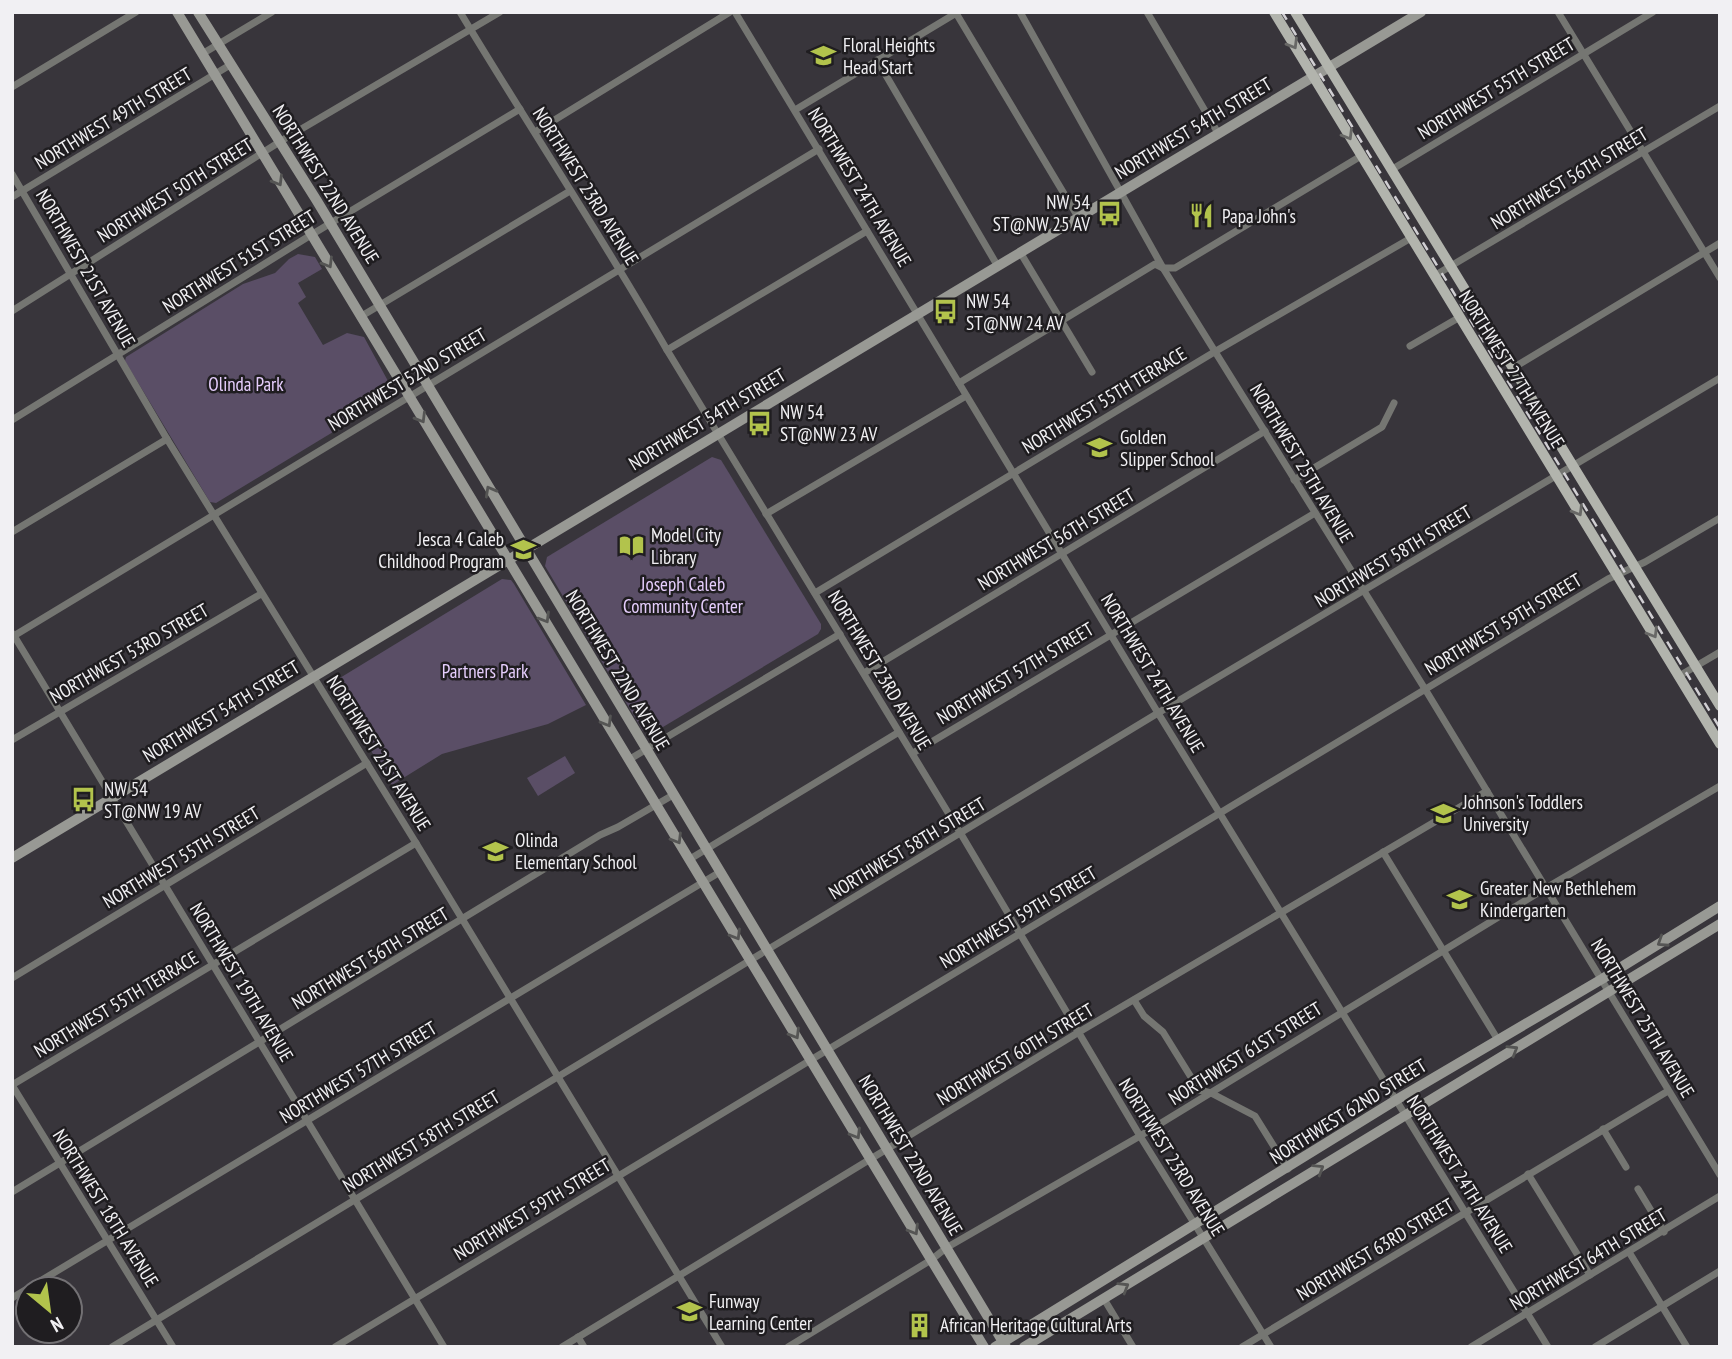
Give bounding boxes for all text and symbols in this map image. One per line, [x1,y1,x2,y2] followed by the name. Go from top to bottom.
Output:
[1413,31,1579,144] street label: NORTHWEST 55TH STREET
[843,33,935,79] place label: Floral Heights Head Start
[1285,37,1298,50] one-way arrow
[809,42,837,70] school or university icon: Floral Heights Head Start
[30,61,196,174] street label: NORTHWEST 49TH STREET
[1110,71,1276,184] street label: NORTHWEST 54TH STREET
[267,100,385,268] street label: NORTHWEST 22ND AVENUE
[528,103,644,269] street label: NORTHWEST 23RD AVENUE
[803,103,917,271] street label: NORTHWEST 24TH AVENUE
[1486,121,1652,234] street label: NORTHWEST 56TH STREET
[1340,127,1353,140] one-way arrow
[93,132,258,248] street label: NORTHWEST 50TH STREET
[270,173,283,186] one-way arrow
[31,185,141,351] street label: NORTHWEST 21ST AVENUE
[993,190,1090,236] place label: NW 54 ST@NW 25 AV
[1096,199,1124,227] bus stop icon: NW 54 ST@NW 25 AV
[1188,202,1216,230] restaurant icon: Papa John's
[158,204,320,318] street label: NORTHWEST 51ST STREET
[1222,204,1296,228] place label: Papa John's
[319,255,332,268] one-way arrow
[1454,286,1570,452] street label: NORTHWEST 27TH AVENUE
[966,289,1063,335] place label: NW 54 ST@NW 24 AV
[932,298,960,326] bus stop icon: NW 54 ST@NW 24 AV
[324,322,491,436] street label: NORTHWEST 52ND STREET
[1017,341,1191,459] street label: NORTHWEST 55TH TERRACE
[624,362,790,475] street label: NORTHWEST 54TH STREET
[208,372,284,396] park label: Olinda Park
[1245,379,1359,547] street label: NORTHWEST 25TH AVENUE
[780,400,877,446] place label: NW 54 ST@NW 23 AV
[746,409,774,437] bus stop icon: NW 54 ST@NW 23 AV
[413,410,426,423] one-way arrow
[1120,425,1215,471] place label: Golden Slipper School
[1086,434,1114,462] school or university icon: Golden Slipper School
[973,482,1139,595] street label: NORTHWEST 56TH STREET
[485,486,498,498] one-way arrow
[1310,499,1476,612] street label: NORTHWEST 58TH STREET
[1570,503,1583,516] one-way arrow
[651,523,722,569] place label: Model City Library
[378,527,504,573] place label: Jesca 4 Caleb Childhood Program
[617,532,645,560] library icon: Model City Library
[510,536,538,564] school or university icon: Jesca 4 Caleb Childhood Program
[1420,567,1586,680] street label: NORTHWEST 59TH STREET
[623,572,744,618] park label: Joseph Caleb Community Center
[561,585,675,755] street label: NORTHWEST 22ND AVENUE
[823,586,937,754] street label: NORTHWEST 23RD AVENUE
[1096,589,1210,757] street label: NORTHWEST 24TH AVENUE
[45,598,213,708] street label: NORTHWEST 53RD STREET
[536,611,549,624] one-way arrow
[932,616,1098,729] street label: NORTHWEST 57TH STREET
[1645,626,1658,639] one-way arrow
[138,654,304,767] street label: NORTHWEST 54TH STREET
[442,659,529,683] park label: Partners Park
[321,671,437,835] street label: NORTHWEST 21ST AVENUE
[599,714,612,727] one-way arrow
[104,777,201,823] place label: NW 54 ST@NW 19 AV
[70,786,98,814] bus stop icon: NW 54 ST@NW 19 AV
[1462,790,1583,836] place label: Johnson's Toddlers University
[824,791,990,904] street label: NORTHWEST 58TH STREET
[1429,799,1457,827] school or university icon: Johnson's Toddlers University
[98,800,264,913] street label: NORTHWEST 55TH STREET
[515,828,637,874] place label: Olinda Elementary School
[669,831,682,844] one-way arrow
[481,837,509,865] school or university icon: Olinda Elementary School
[935,860,1101,973] street label: NORTHWEST 59TH STREET
[1480,876,1636,922] place label: Greater New Bethlehem Kindergarten
[1446,885,1474,913] school or university icon: Greater New Bethlehem Kindergarten
[185,898,299,1066] street label: NORTHWEST 19TH AVENUE
[287,901,453,1014] street label: NORTHWEST 56TH STREET
[728,928,741,941] one-way arrow
[1586,934,1700,1102] street label: NORTHWEST 25TH AVENUE
[1656,934,1669,947] one-way arrow
[29,945,203,1063] street label: NORTHWEST 55TH TERRACE
[1164,996,1326,1110] street label: NORTHWEST 61ST STREET
[932,997,1098,1110] street label: NORTHWEST 60TH STREET
[275,1015,441,1128] street label: NORTHWEST 57TH STREET
[787,1026,800,1039] one-way arrow
[1506,1046,1519,1059] one-way arrow
[1265,1053,1431,1169] street label: NORTHWEST 62ND STREET
[854,1070,968,1240] street label: NORTHWEST 22ND AVENUE
[1114,1074,1230,1240] street label: NORTHWEST 23RD AVENUE
[338,1084,504,1197] street label: NORTHWEST 58TH STREET
[1402,1091,1518,1257] street label: NORTHWEST 24TH AVENUE
[48,1125,164,1291] street label: NORTHWEST 18TH AVENUE
[848,1126,861,1139] one-way arrow
[449,1152,615,1265] street label: NORTHWEST 59TH STREET
[1311,1164,1324,1177] one-way arrow
[1292,1192,1458,1305] street label: NORTHWEST 63RD STREET
[1505,1202,1671,1315] street label: NORTHWEST 64TH STREET
[905,1222,918,1235] one-way arrow
[14,1275,84,1345] north arrow
[1117,1282,1130,1295] one-way arrow
[709,1289,813,1335] place label: Funway Learning Center
[675,1298,703,1326] school or university icon: Funway Learning Center
[906,1311,934,1339] building icon: African Heritage Cultural Arts
[47,1312,68,1338] text: N
[940,1313,1132,1337] place label: African Heritage Cultural Arts

